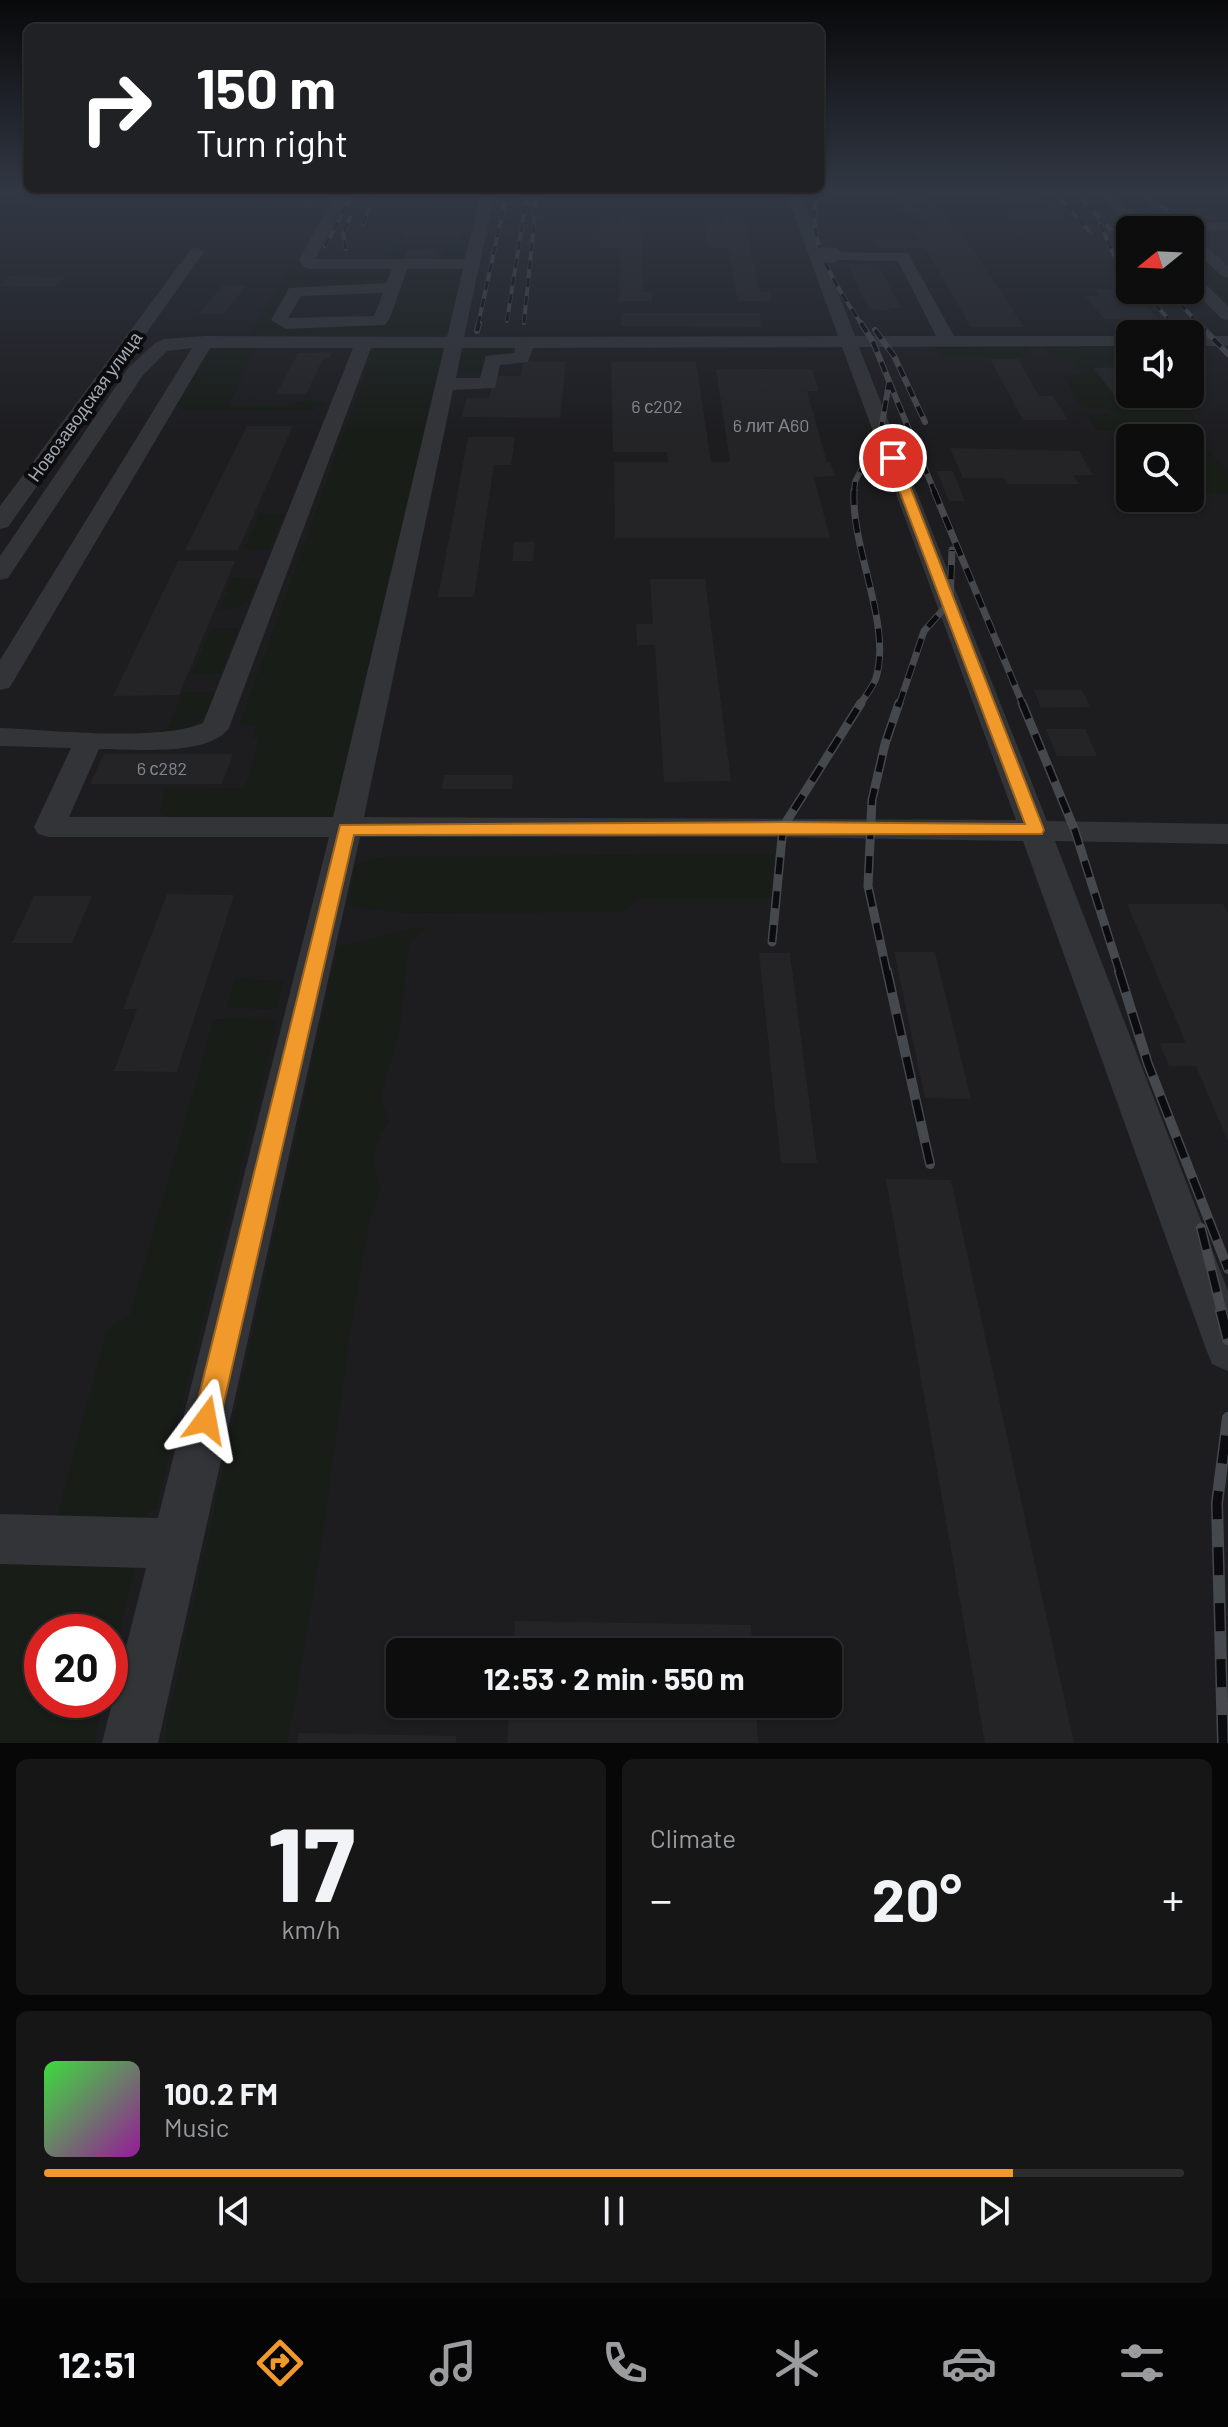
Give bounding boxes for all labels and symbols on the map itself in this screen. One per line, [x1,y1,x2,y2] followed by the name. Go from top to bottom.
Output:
[1116,216,1204,304] north arrow
[22,326,147,486] street label: Новозаводская улица
[631,395,683,417] house number: 6 с202
[733,414,809,436] house number: 6 лит А60
[859,424,927,492] pin
[137,757,187,779] house number: 6 с282
[164,1378,248,1462] position arrow
[24,1614,128,1718] speed limit sign: 20

